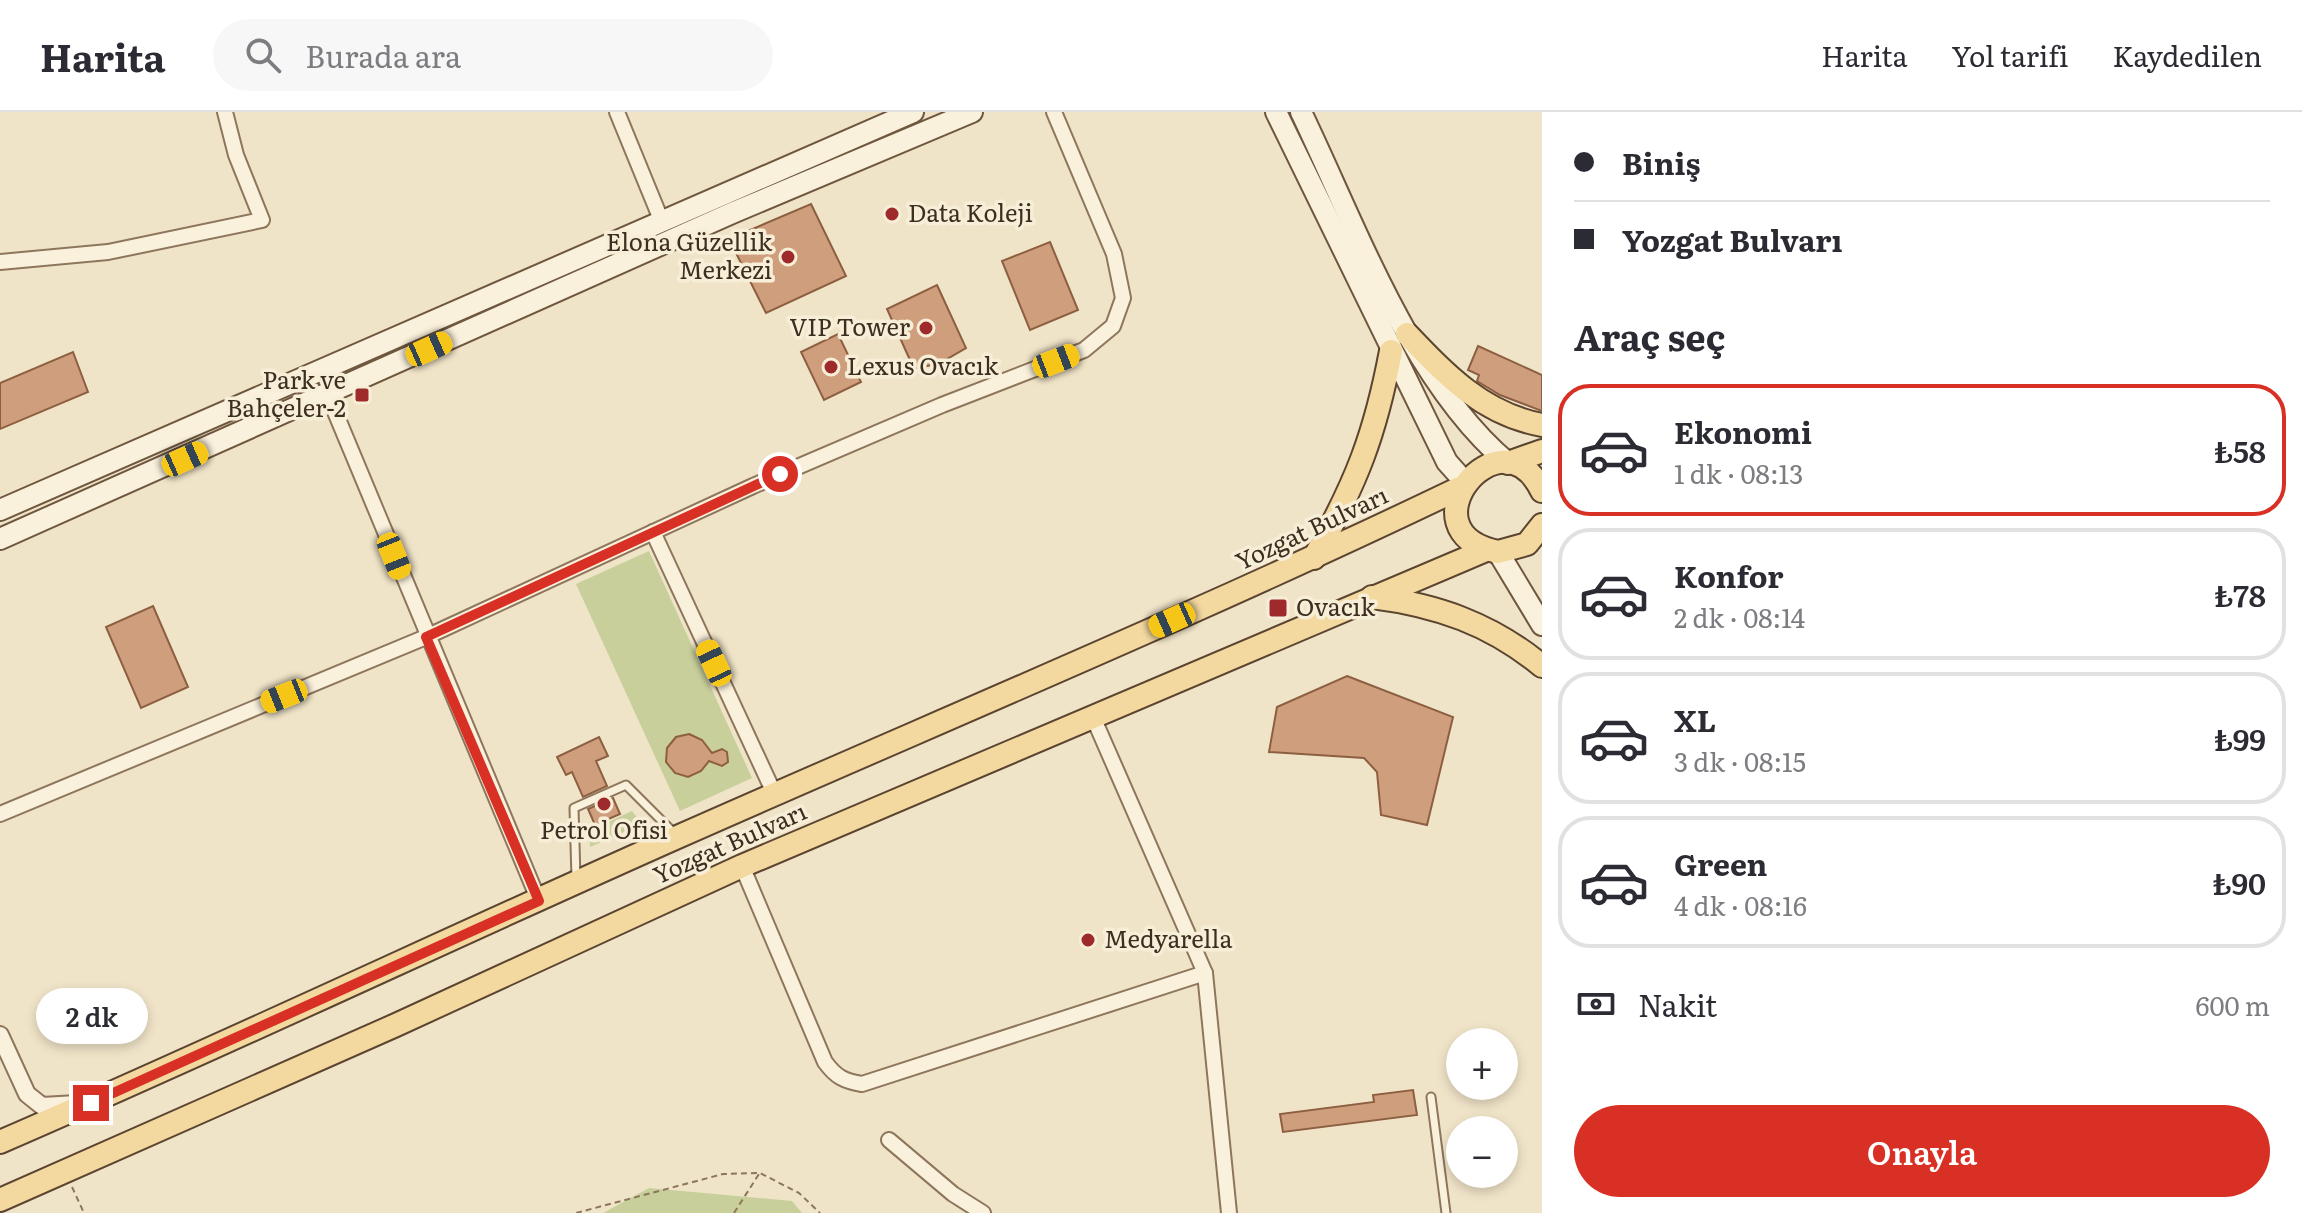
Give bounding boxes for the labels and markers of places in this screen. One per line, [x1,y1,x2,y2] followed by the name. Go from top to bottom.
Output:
[908,194,1033,229] place label: Data Koleji
[883,205,901,223] marker: Data Koleji
[606,223,772,286] place label: Elona Güzellik Merkezi
[779,248,797,266] marker: Elona Güzellik Merkezi
[789,308,911,343] place label: VIP Tower
[917,319,935,337] marker: VIP Tower
[847,347,999,382] place label: Lexus Ovacık
[822,358,840,376] marker: Lexus Ovacık
[226,361,346,424] place label: Park ve Bahçeler-2
[353,386,371,404] marker: Park ve Bahçeler-2
[1296,588,1376,623] place label: Ovacık
[1267,597,1289,619] marker: Ovacık
[595,795,613,813] marker: Petrol Ofisi
[540,811,668,846] place label: Petrol Ofisi
[1104,920,1232,955] place label: Medyarella
[1079,931,1097,949] marker: Medyarella

